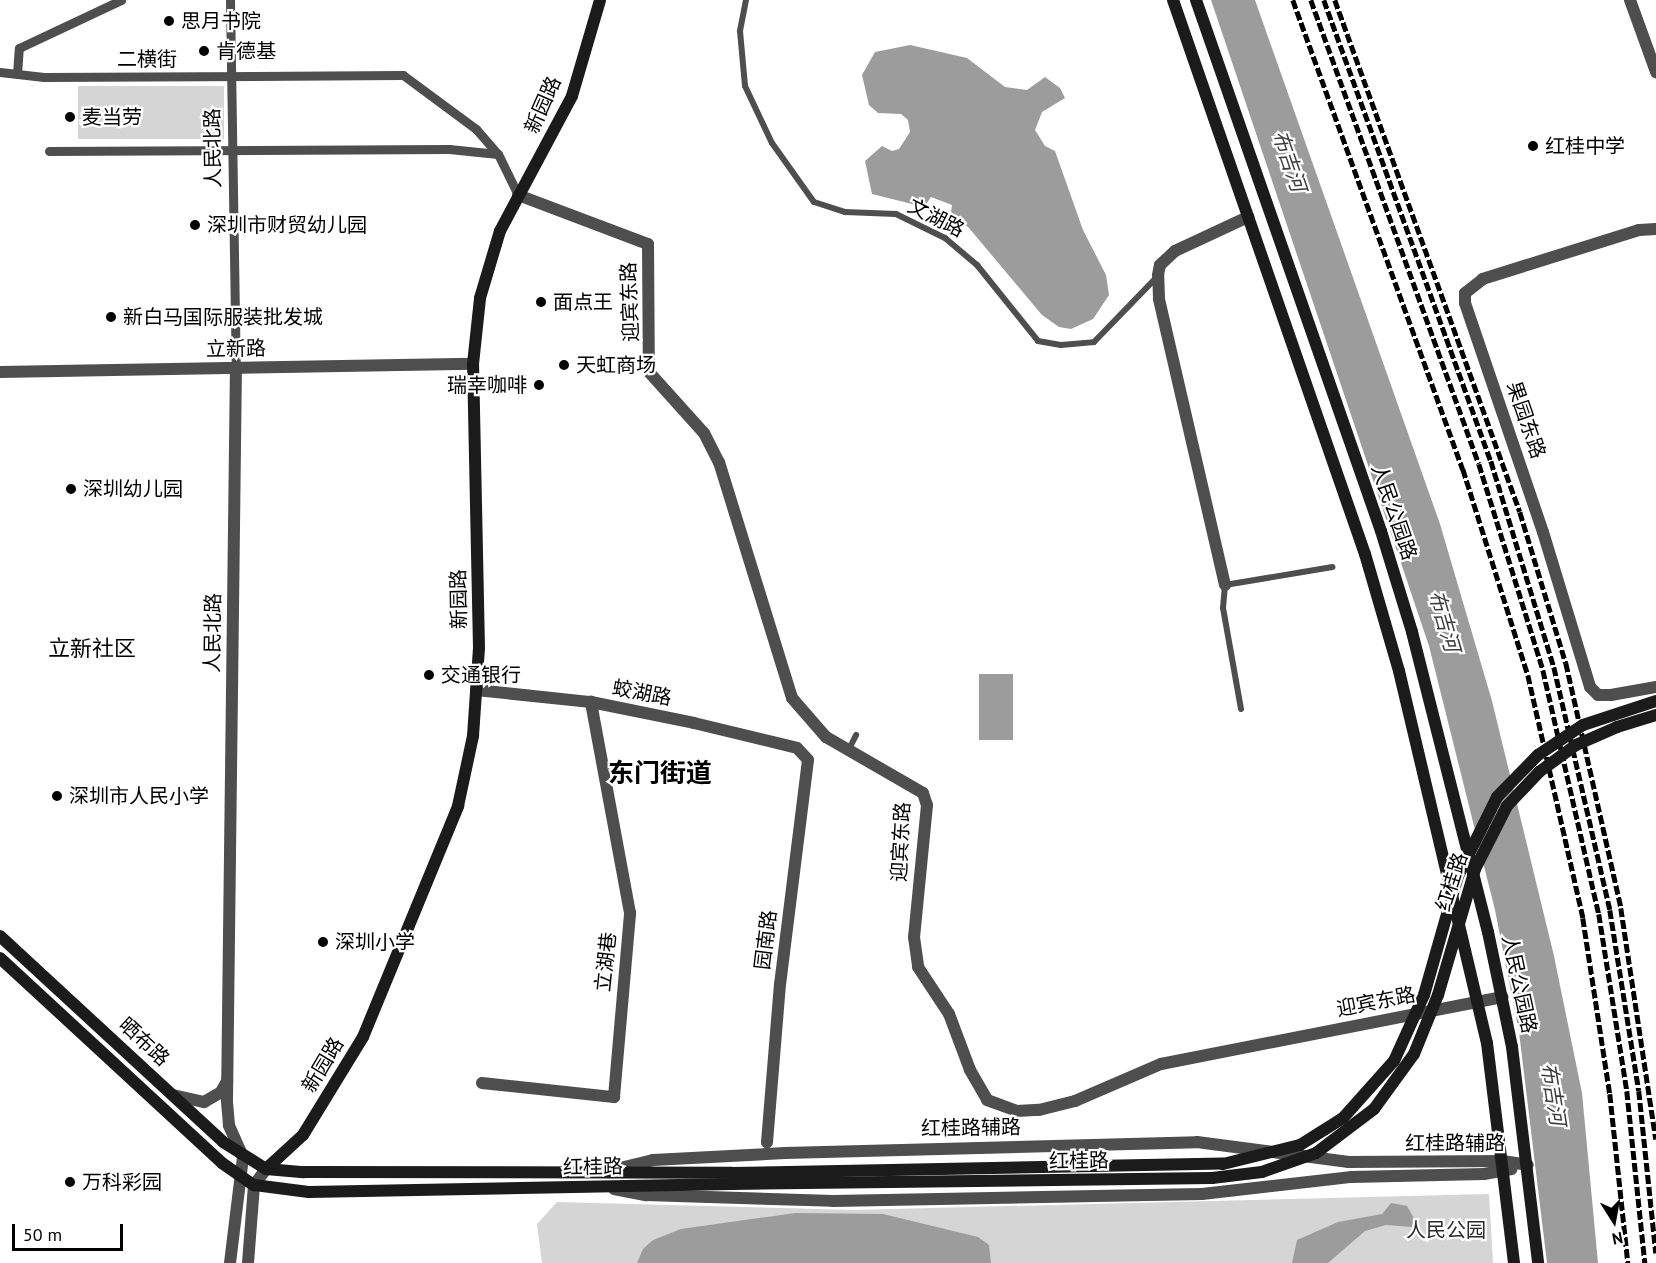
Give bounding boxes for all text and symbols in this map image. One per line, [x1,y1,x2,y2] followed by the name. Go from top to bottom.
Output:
[181,9,261,33] place label: 思月书院
[162,14,176,28] marker: 思月书院
[216,39,276,63] place label: 肯德基
[197,44,211,58] marker: 肯德基
[117,47,177,71] street label: 二横街
[520,73,566,137] street label: 新园路
[82,105,142,129] place label: 麦当劳
[200,108,226,188] street label: 人民北路
[63,110,77,124] marker: 麦当劳
[1267,127,1311,195] water label: 布吉河
[1545,134,1625,158] place label: 红桂中学
[1526,139,1540,153] marker: 红桂中学
[904,194,968,242] street label: 文湖路
[207,213,367,237] place label: 深圳市财贸幼儿园
[188,218,202,232] marker: 深圳市财贸幼儿园
[617,262,643,342] street label: 迎宾东路
[553,290,613,314] place label: 面点王
[534,295,548,309] marker: 面点王
[123,305,323,329] place label: 新白马国际服装批发城
[104,310,118,324] marker: 新白马国际服装批发城
[206,336,266,362] street label: 立新路
[576,353,656,377] place label: 天虹商场
[557,358,571,372] marker: 天虹商场
[447,373,527,397] place label: 瑞幸咖啡
[532,378,546,392] marker: 瑞幸咖啡
[1502,378,1550,462] street label: 果园东路
[1366,461,1422,563] street label: 人民公园路
[83,477,183,501] place label: 深圳幼儿园
[64,482,78,496] marker: 深圳幼儿园
[446,569,472,629] street label: 新园路
[1423,587,1465,655] water label: 布吉河
[200,593,226,673] street label: 人民北路
[48,636,136,662] district label: 立新社区
[441,663,521,687] place label: 交通银行
[422,668,436,682] marker: 交通银行
[610,675,674,711] street label: 蛟湖路
[608,757,712,789] district label: 东门街道
[69,784,209,808] place label: 深圳市人民小学
[50,789,64,803] marker: 深圳市人民小学
[887,801,915,883] street label: 迎宾东路
[1431,850,1473,914] street label: 红桂路
[750,909,782,971] street label: 园南路
[335,930,415,954] place label: 深圳小学
[591,931,621,993] street label: 立湖巷
[1497,933,1541,1035] street label: 人民公园路
[316,935,330,949] marker: 深圳小学
[1334,983,1418,1021] street label: 迎宾东路
[114,1013,174,1071] street label: 晒布路
[297,1033,349,1097] street label: 新园路
[1536,1061,1570,1127] water label: 布吉河
[921,1115,1021,1141] street label: 红桂路辅路
[1405,1131,1505,1155] street label: 红桂路辅路
[1049,1148,1109,1174] street label: 红桂路
[563,1154,623,1180] street label: 红桂路
[82,1170,162,1194] place label: 万科彩园
[63,1175,77,1189] marker: 万科彩园
[1584,1191,1644,1251] north arrow
[15,1212,126,1250] scale bar
[1406,1218,1486,1242] park label: 人民公园
[23,1223,62,1246] text: 50 m
[1610,1228,1625,1249] text: N

